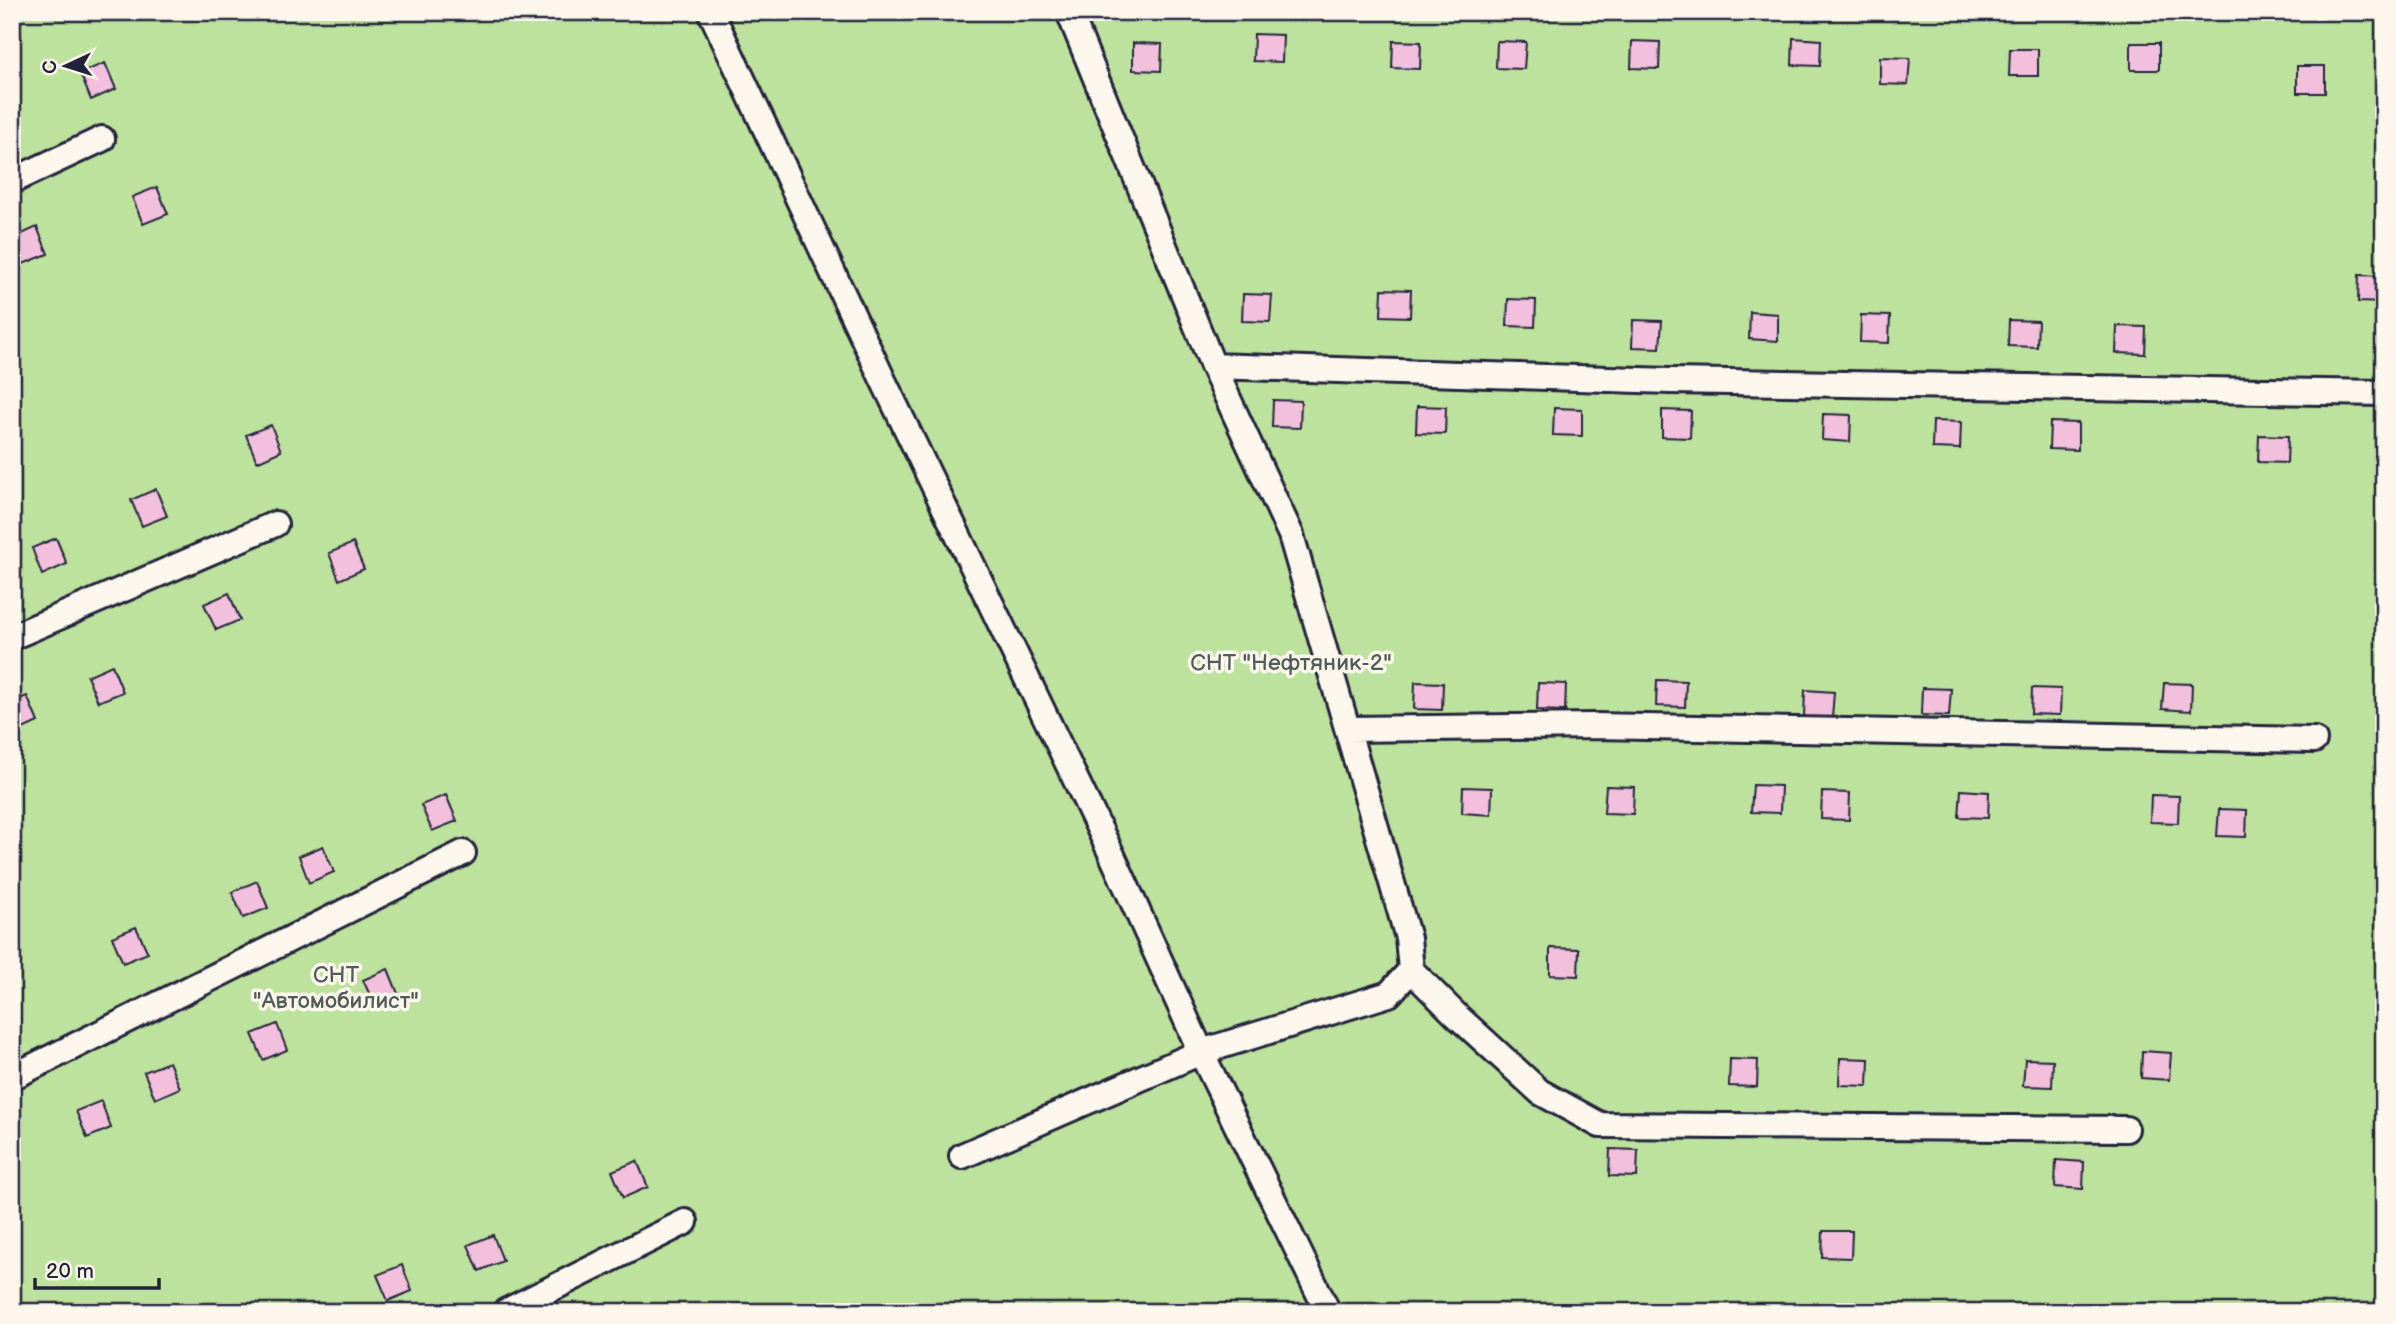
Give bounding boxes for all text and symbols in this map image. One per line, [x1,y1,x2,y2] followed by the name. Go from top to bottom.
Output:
[32,32,102,102] north arrow
[39,60,62,74] text: С
[1190,649,1392,677] park label: СНТ "Нефтяник-2"
[253,961,419,1015] park label: СНТ "Автомобилист"
[35,1247,159,1291] scale bar
[46,1259,94,1284] text: 20 m

